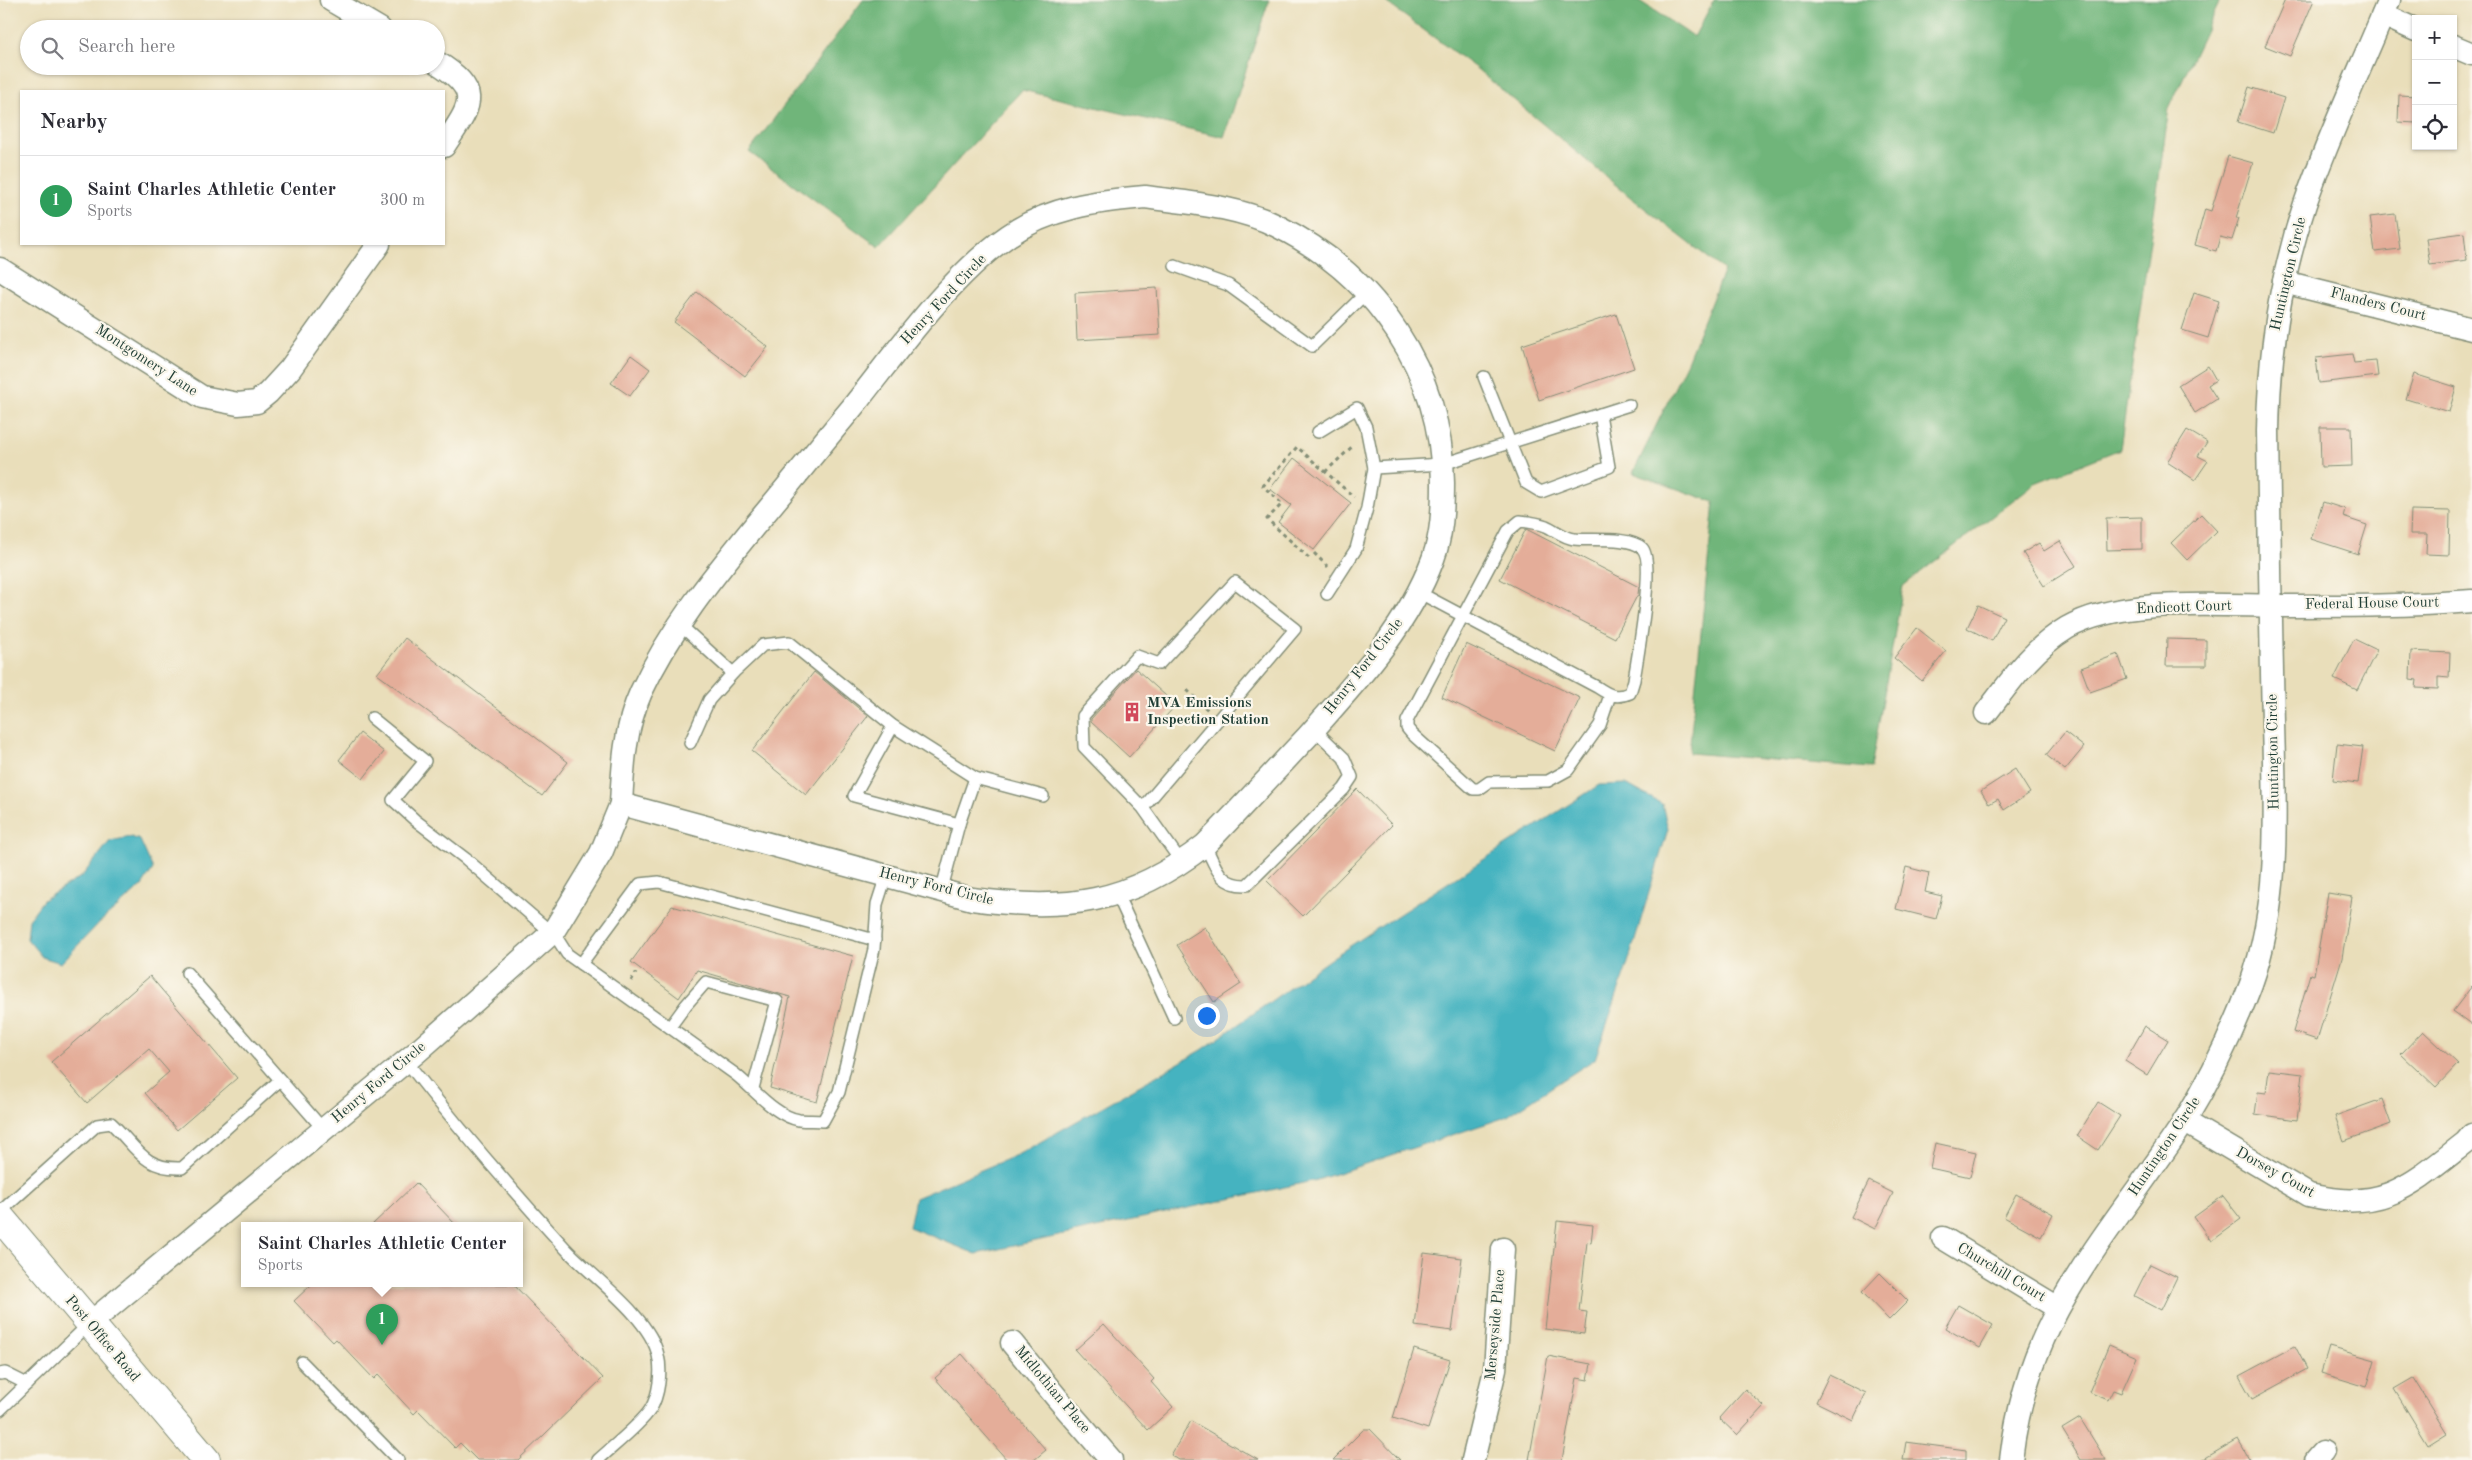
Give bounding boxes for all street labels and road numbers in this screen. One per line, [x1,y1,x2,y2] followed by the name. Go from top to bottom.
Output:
[2269,216,2309,332] street label: Huntington Circle
[898,252,990,348] street label: Henry Ford Circle
[2329,286,2427,324] street label: Flanders Court
[92,322,200,400] street label: Montgomery Lane
[2305,595,2439,613] street label: Federal House Court
[2136,599,2232,617] street label: Endicott Court
[1322,616,1406,718] street label: Henry Ford Circle
[2265,694,2283,810] street label: Huntington Circle
[877,866,995,909] street label: Henry Ford Circle
[329,1039,429,1127] street label: Henry Ford Circle
[2126,1095,2204,1199] street label: Huntington Circle
[2233,1145,2317,1201] street label: Dorsey Court
[1954,1241,2048,1305] street label: Churchill Court
[1484,1269,1508,1381] street label: Merseyside Place
[62,1293,142,1385] street label: Post Office Road
[1011,1344,1093,1436] street label: Midlothian Place

